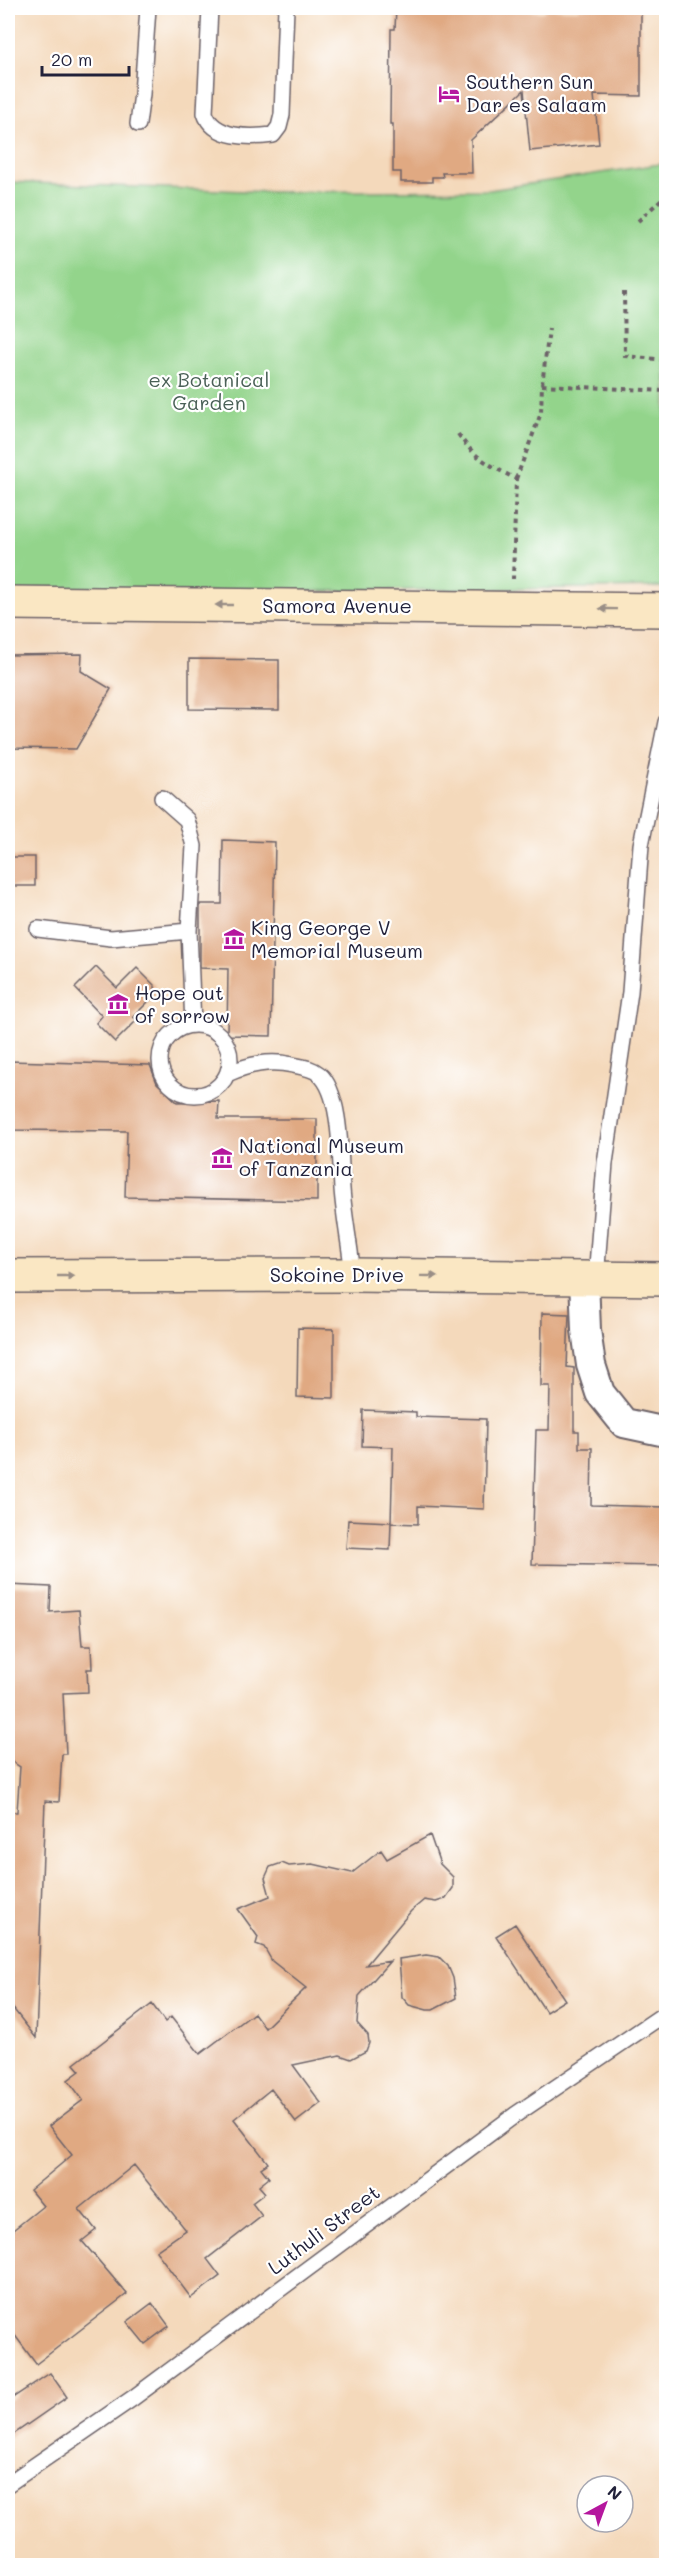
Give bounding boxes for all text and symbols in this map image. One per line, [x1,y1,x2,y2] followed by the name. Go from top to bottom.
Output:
[42,39,129,77] scale bar
[51,47,92,71] text: 20 m
[466,68,607,117] place label: Southern Sun Dar es Salaam
[437,82,461,106] hotel icon: Southern Sun Dar es Salaam
[149,366,269,415] park label: ex Botanical Garden
[262,592,412,618] street label: Samora Avenue
[215,600,234,610] one-way arrow
[599,604,618,614] one-way arrow
[251,914,423,963] place label: King George V Memorial Museum
[222,927,246,951] museum icon: King George V Memorial Museum
[135,979,230,1028] place label: Hope out of sorrow
[106,992,130,1016] museum icon: Hope out of sorrow
[239,1132,404,1181] place label: National Museum of Tanzania
[210,1146,234,1170] museum icon: National Museum of Tanzania
[270,1261,404,1287] street label: Sokoine Drive
[56,1271,75,1281] one-way arrow
[419,1271,438,1281] one-way arrow
[262,2179,385,2280] street label: Luthuli Street
[575,2474,635,2534] north arrow
[604,2480,627,2504] text: N

